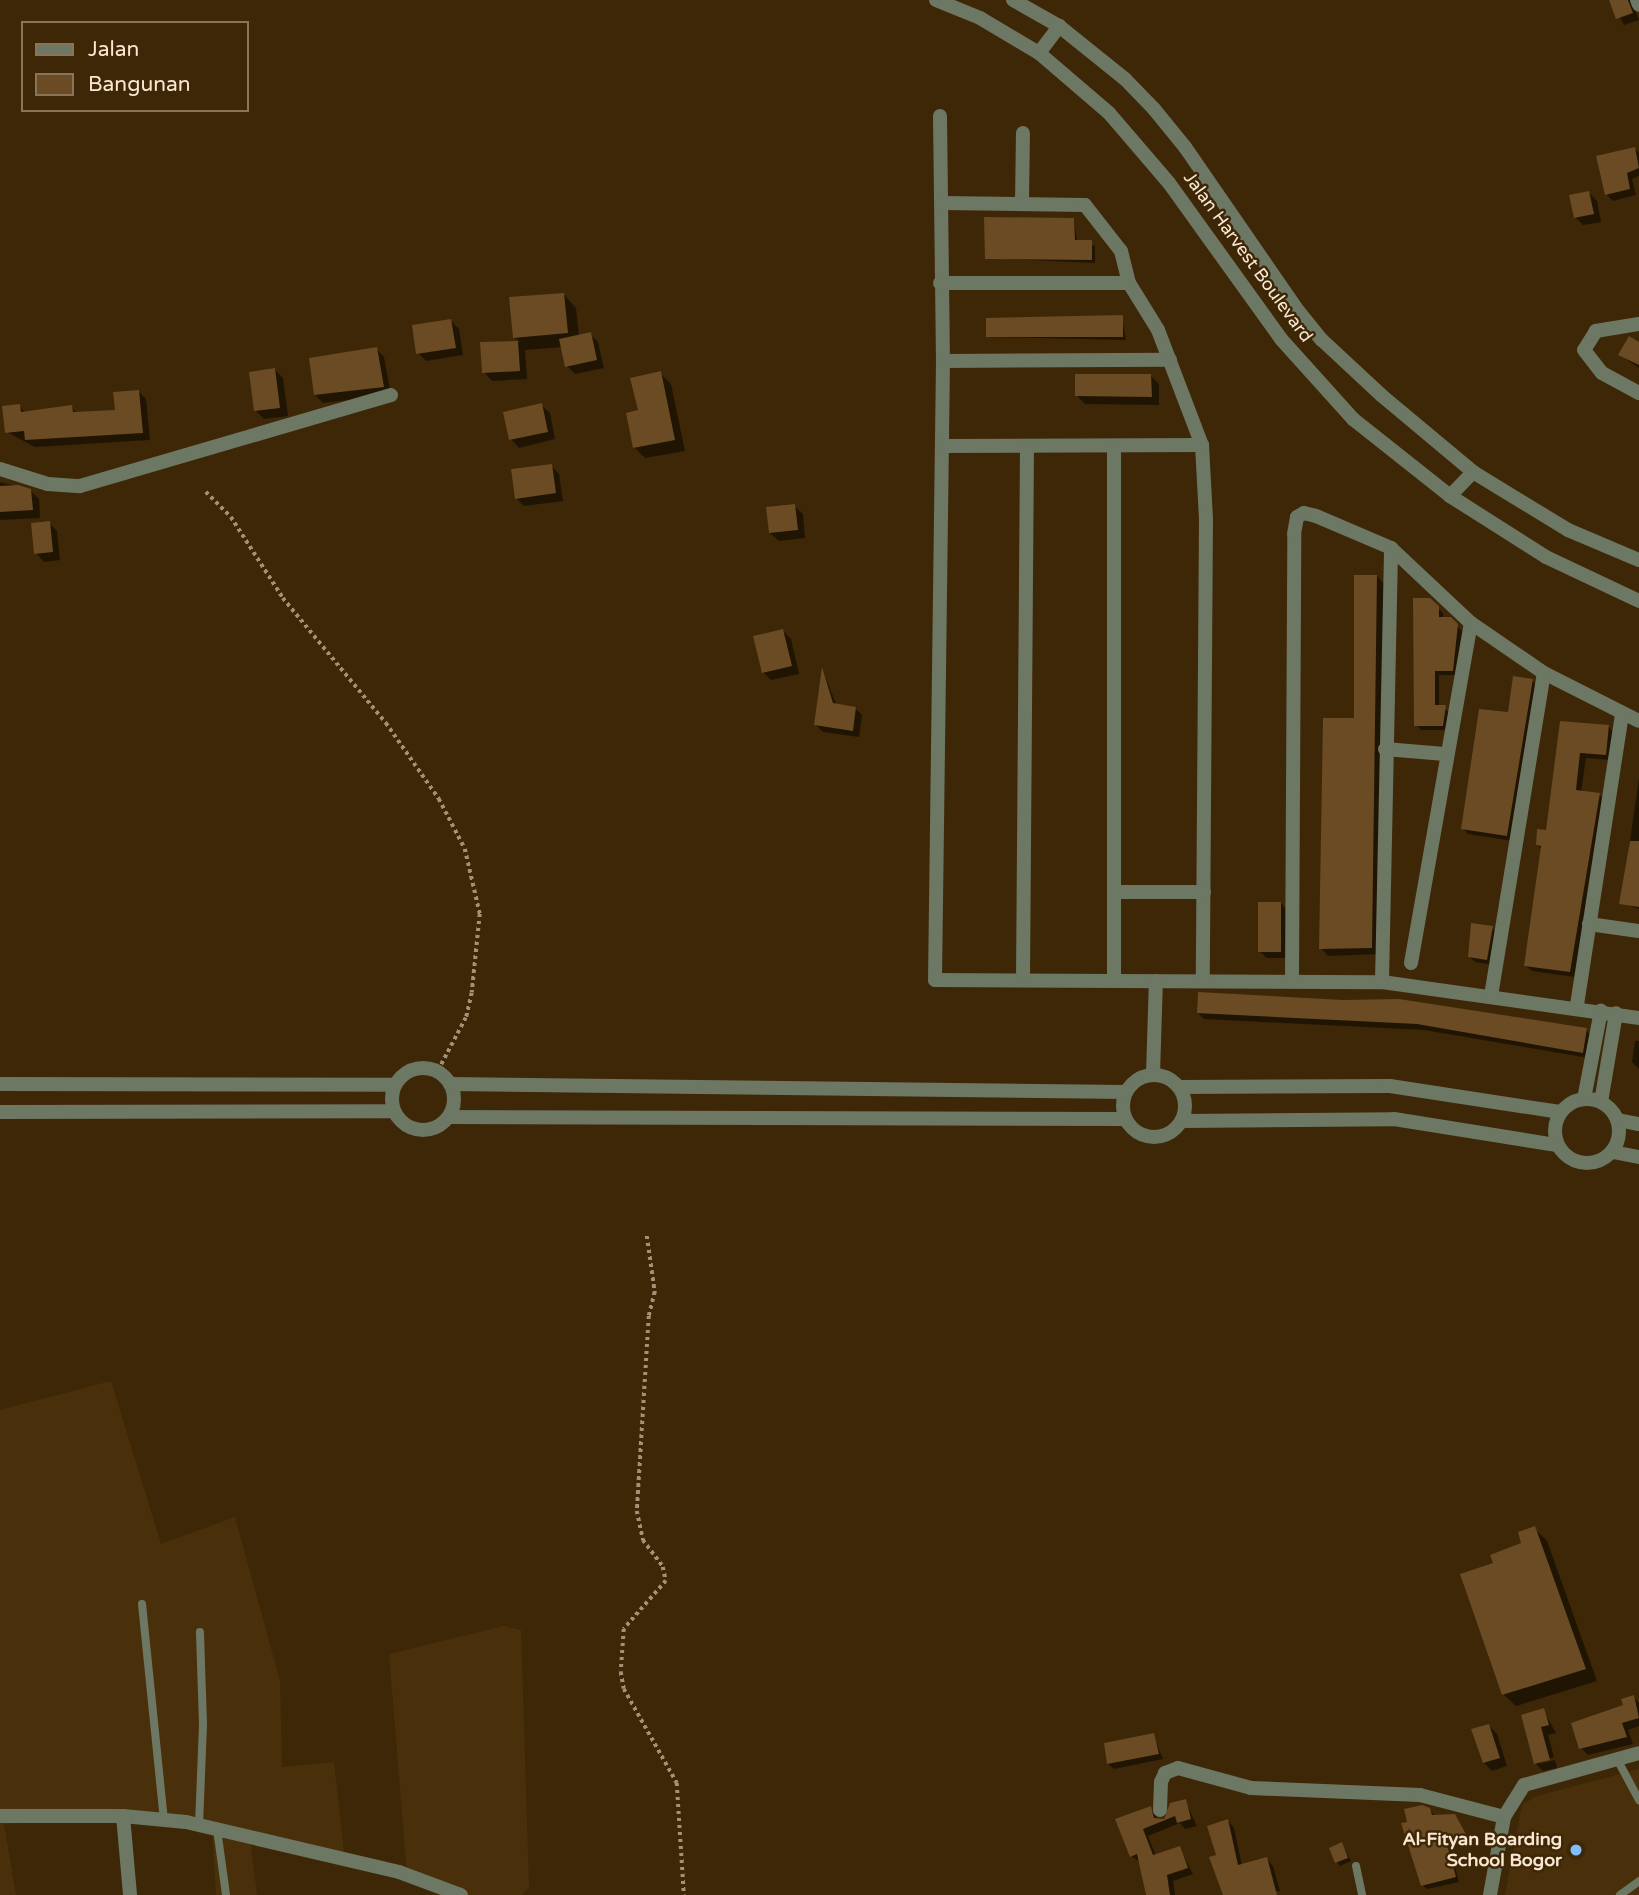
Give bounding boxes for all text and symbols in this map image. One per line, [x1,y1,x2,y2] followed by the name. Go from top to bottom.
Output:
[21,21,248,112] legend
[88,37,139,62] text: Jalan
[88,72,191,97] text: Bangunan
[1179,168,1317,346] street label: Jalan Harvest Boulevard
[1402,1829,1562,1871] place label: Al-Fityan Boarding School Bogor
[1568,1842,1584,1858] marker: Al-Fityan Boarding School Bogor

